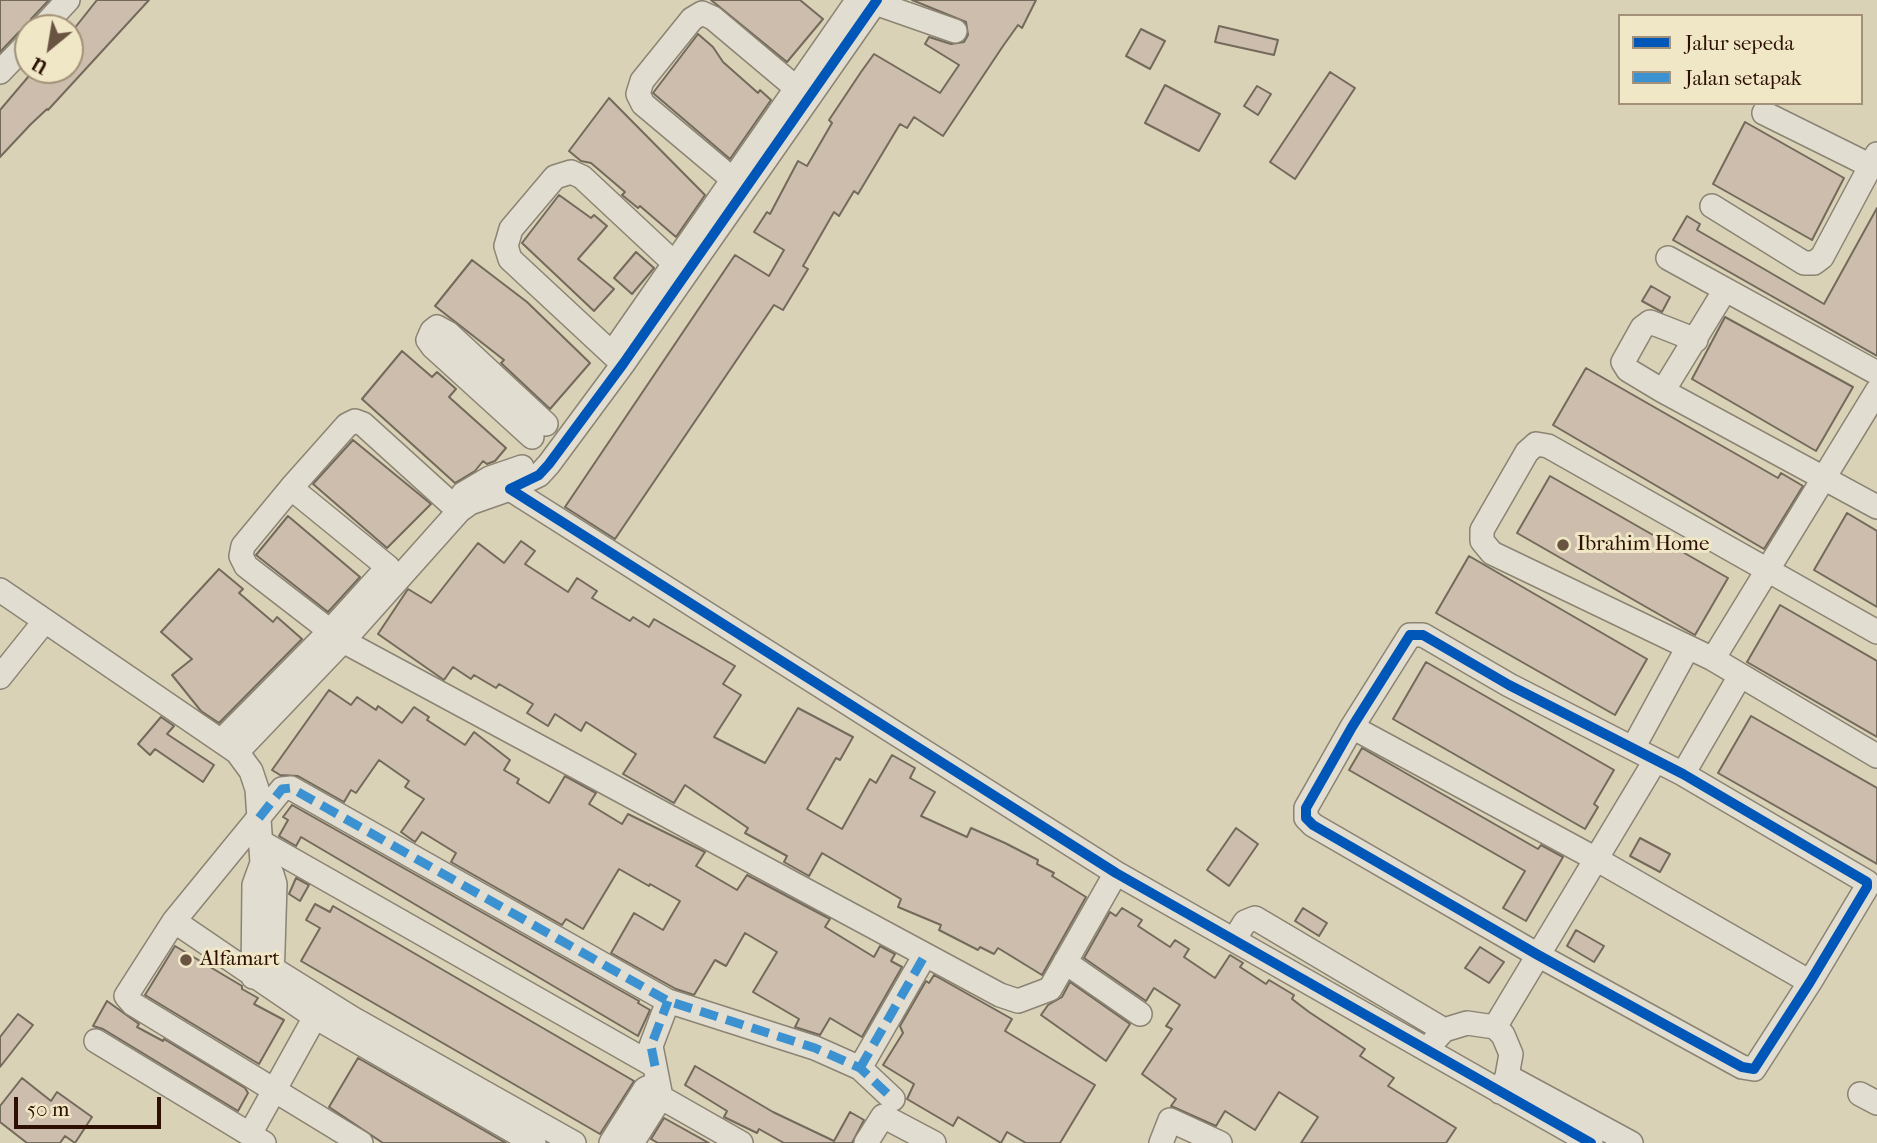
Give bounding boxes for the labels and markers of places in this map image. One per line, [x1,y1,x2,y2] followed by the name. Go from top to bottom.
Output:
[1577,532,1709,558] place label: Ibrahim Home
[1555,537,1571,553] marker: Ibrahim Home
[200,947,280,973] place label: Alfamart
[178,952,194,968] marker: Alfamart

